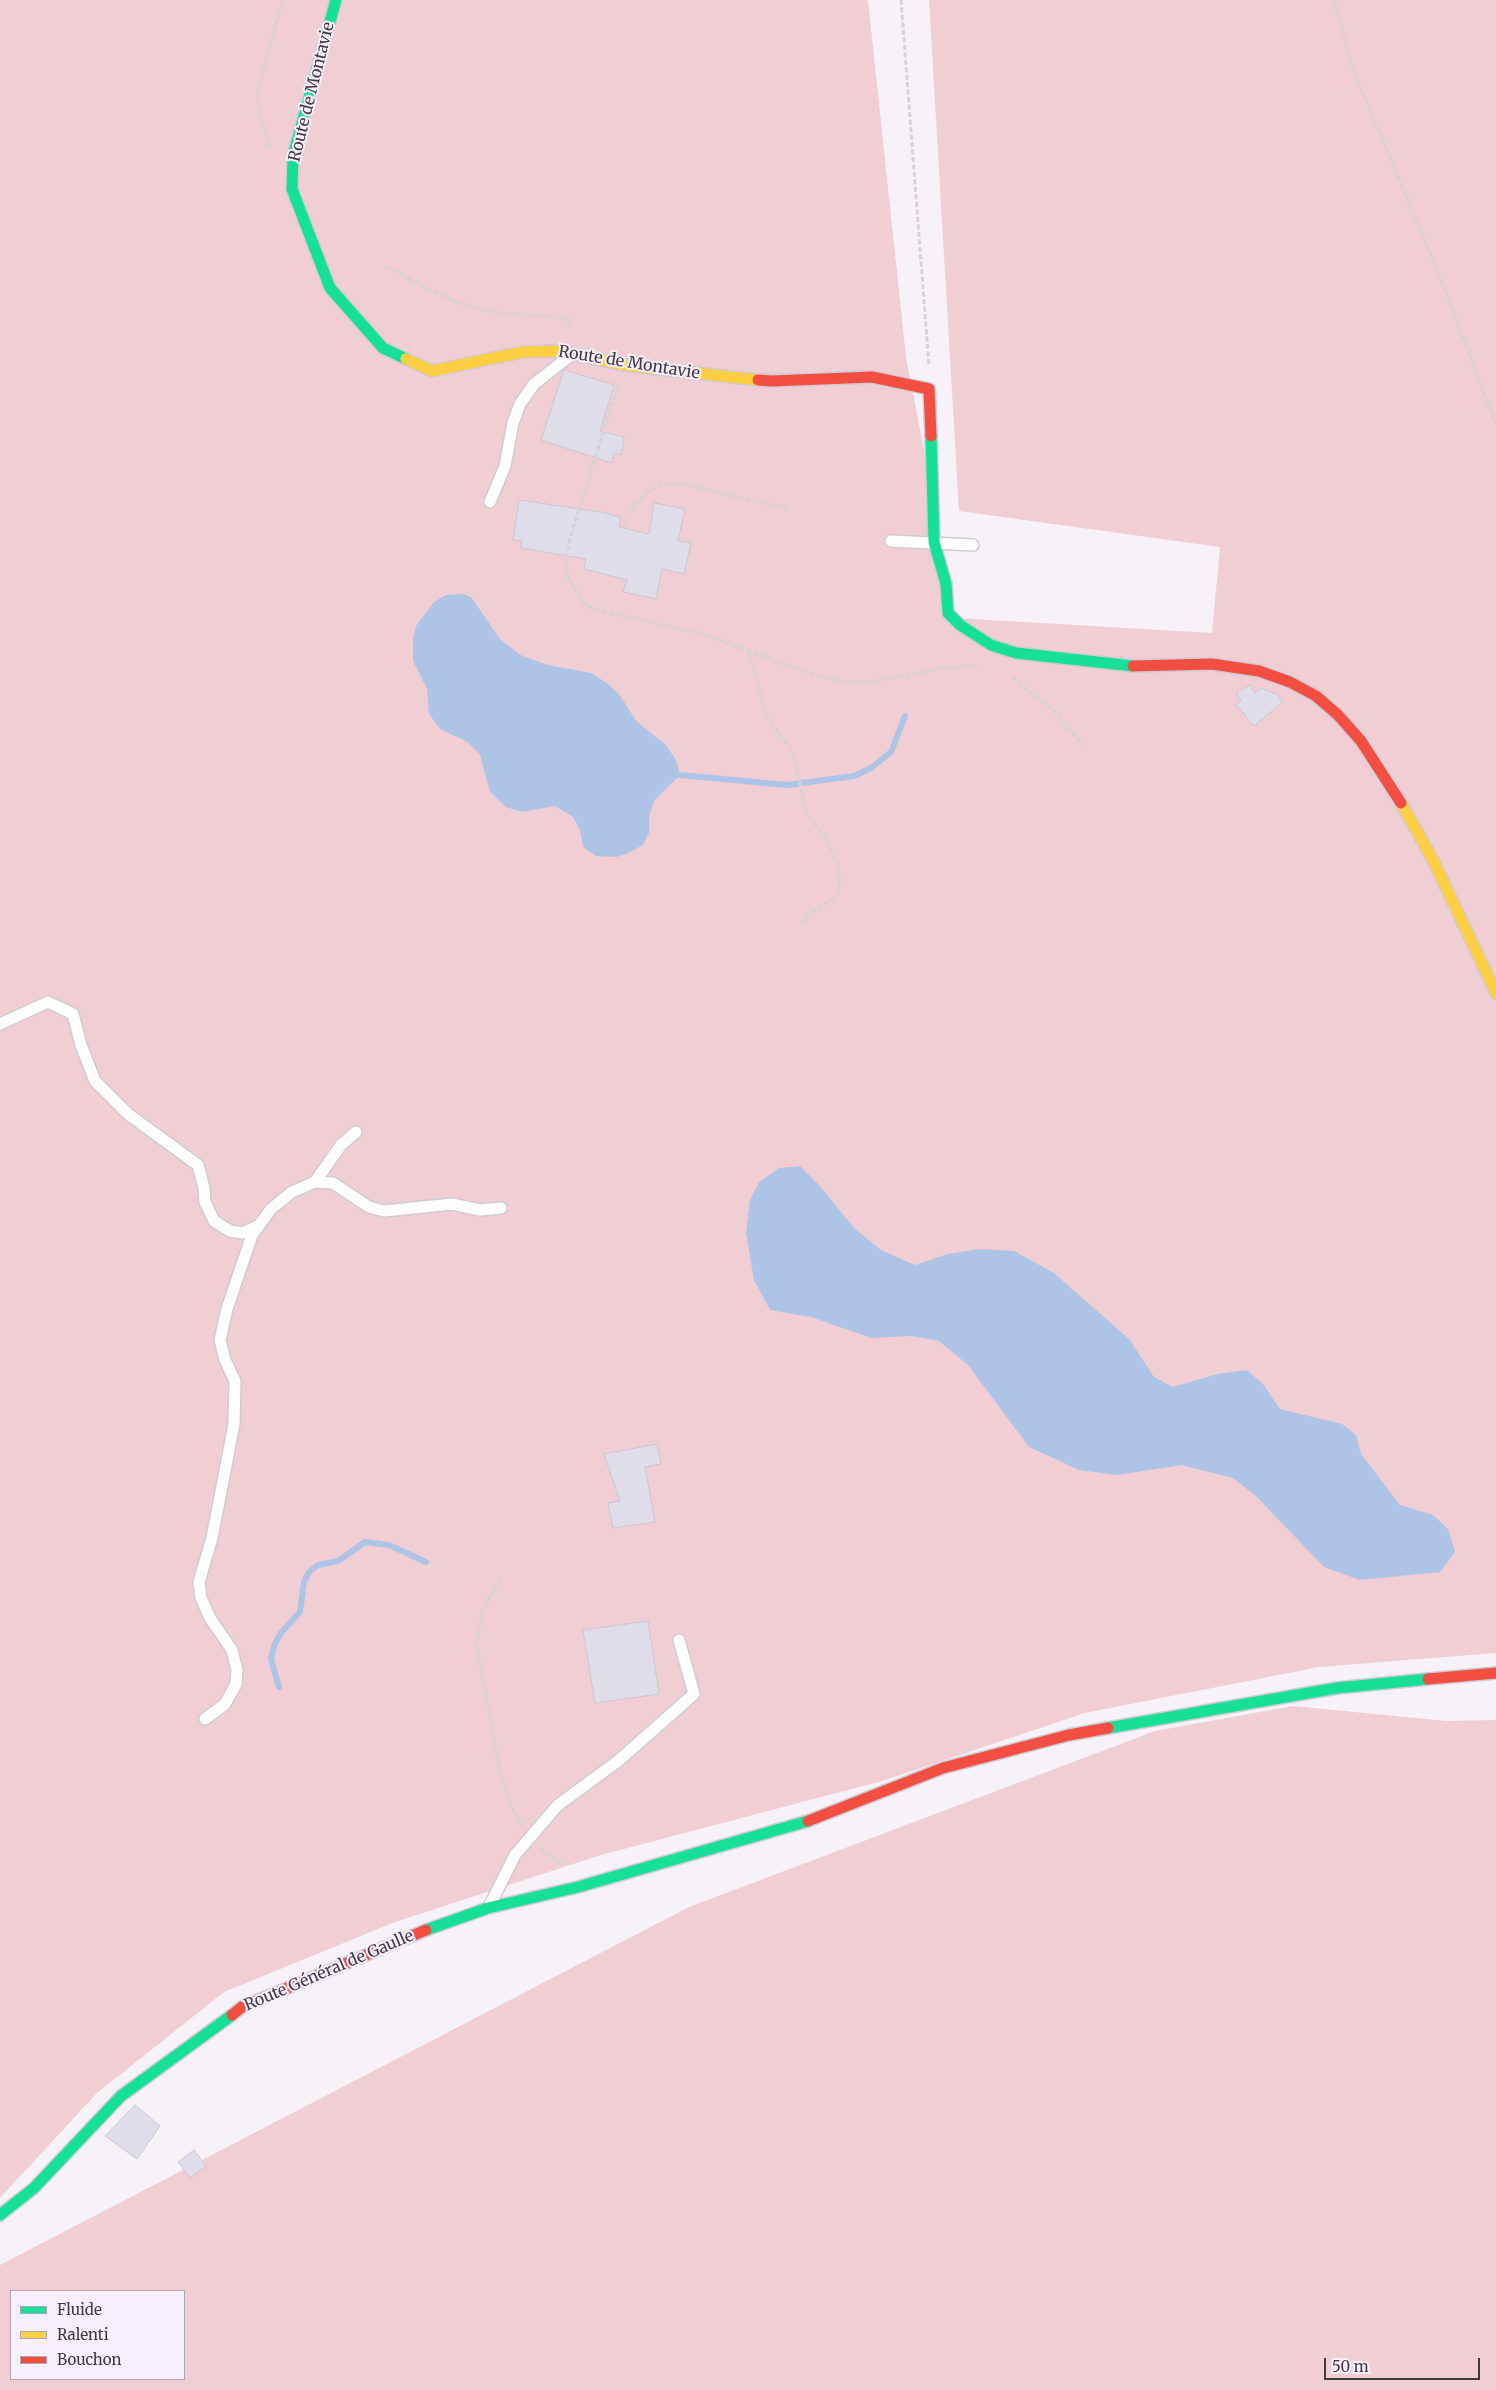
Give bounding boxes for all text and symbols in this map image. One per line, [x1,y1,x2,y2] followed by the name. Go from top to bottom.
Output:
[285,20,339,164] street label: Route de Montavie
[557,342,701,384] street label: Route de Montavie
[241,1927,417,2015] street label: Route Général de Gaulle
[10,2290,185,2380] legend
[57,2300,102,2319] text: Fluide
[57,2325,109,2344] text: Ralenti
[1326,2348,1482,2380] scale bar
[57,2350,121,2369] text: Bouchon
[1332,2357,1369,2376] text: 50 m

